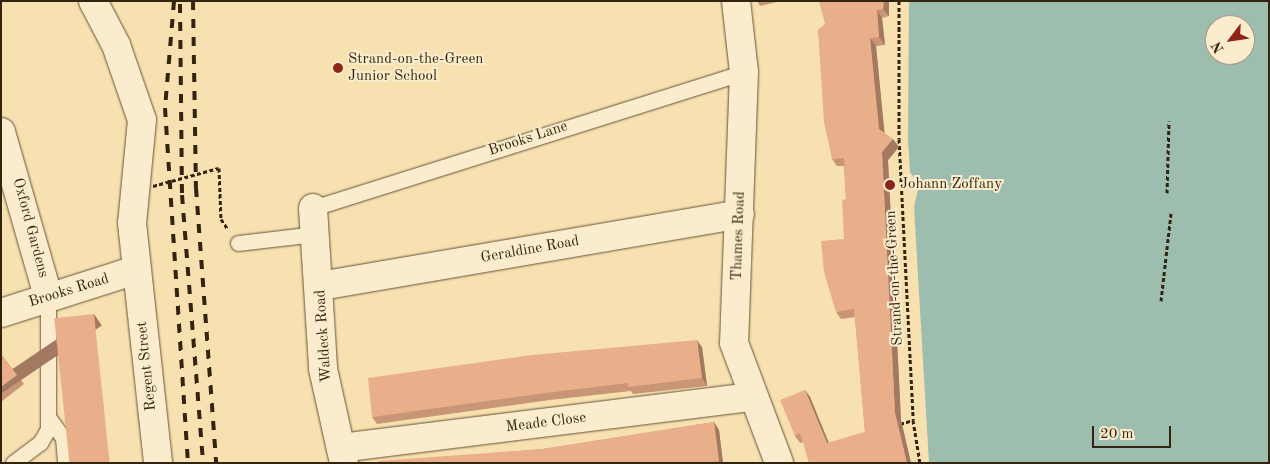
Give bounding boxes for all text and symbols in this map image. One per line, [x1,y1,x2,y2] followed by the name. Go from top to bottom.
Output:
[1205,15,1255,65] north arrow
[1209,39,1227,55] text: N
[348,50,483,85] place label: Strand-on-the-Green Junior School
[332,62,344,74] marker: Strand-on-the-Green Junior School
[486,118,570,160] street label: Brooks Lane
[8,176,52,280] street label: Oxford Gardens
[900,176,1002,194] place label: Johann Zoffany
[884,179,896,191] marker: Johann Zoffany
[728,191,750,281] street label: Thames Road
[882,210,908,346] street label: Strand-on-the-Green
[479,232,581,268] street label: Geraldine Road
[27,270,111,312] street label: Brooks Road
[312,289,336,383] street label: Waldeck Road
[133,320,161,412] street label: Regent Street
[505,409,587,437] street label: Meade Close
[1095,416,1174,448] scale bar
[1100,427,1134,442] text: 20 m

